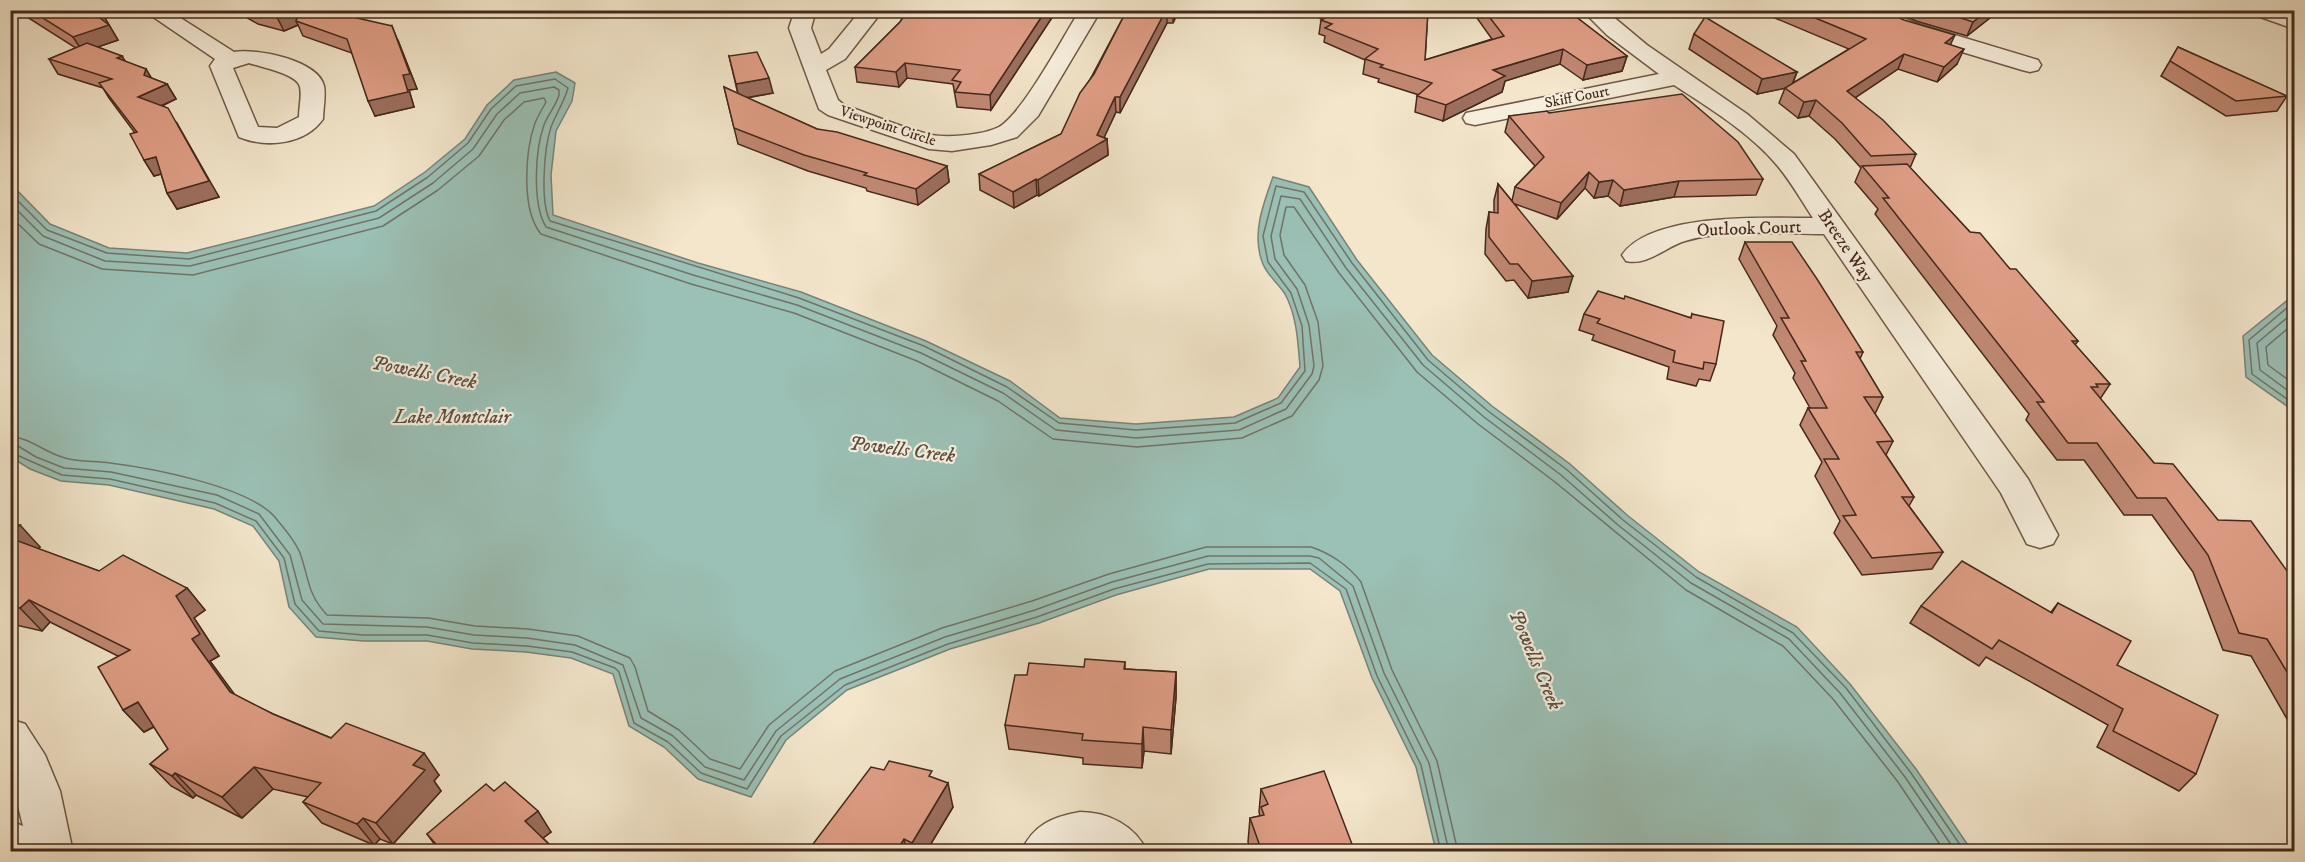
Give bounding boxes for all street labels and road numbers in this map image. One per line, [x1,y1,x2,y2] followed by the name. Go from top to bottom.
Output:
[1543,81,1611,113] street label: Skiff Court
[837,101,938,150] street label: Viewpoint Circle
[1813,205,1878,287] street label: Breeze Way
[1696,216,1802,242] street label: Outlook Court

